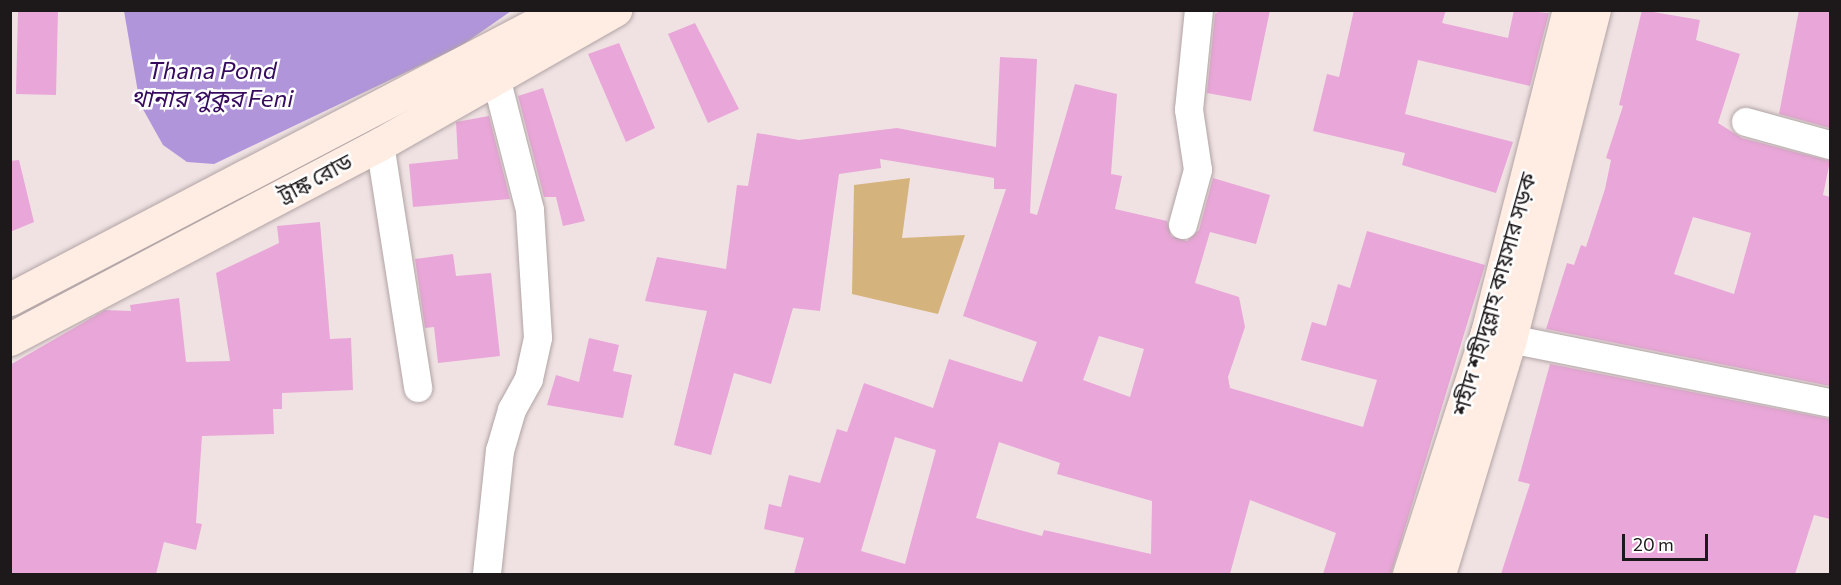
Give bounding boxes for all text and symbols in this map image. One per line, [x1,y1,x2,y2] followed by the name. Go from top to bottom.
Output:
[131,56,293,112] water label: Thana Pond থানার পুকুর Feni
[274,148,356,208] street label: ট্রাঙ্ক রোড
[1447,169,1541,419] street label: শহীদ শহীদুল্লাহ কায়সার সড়ক
[1625,522,1710,560] scale bar
[1633,533,1674,555] text: 20 m

